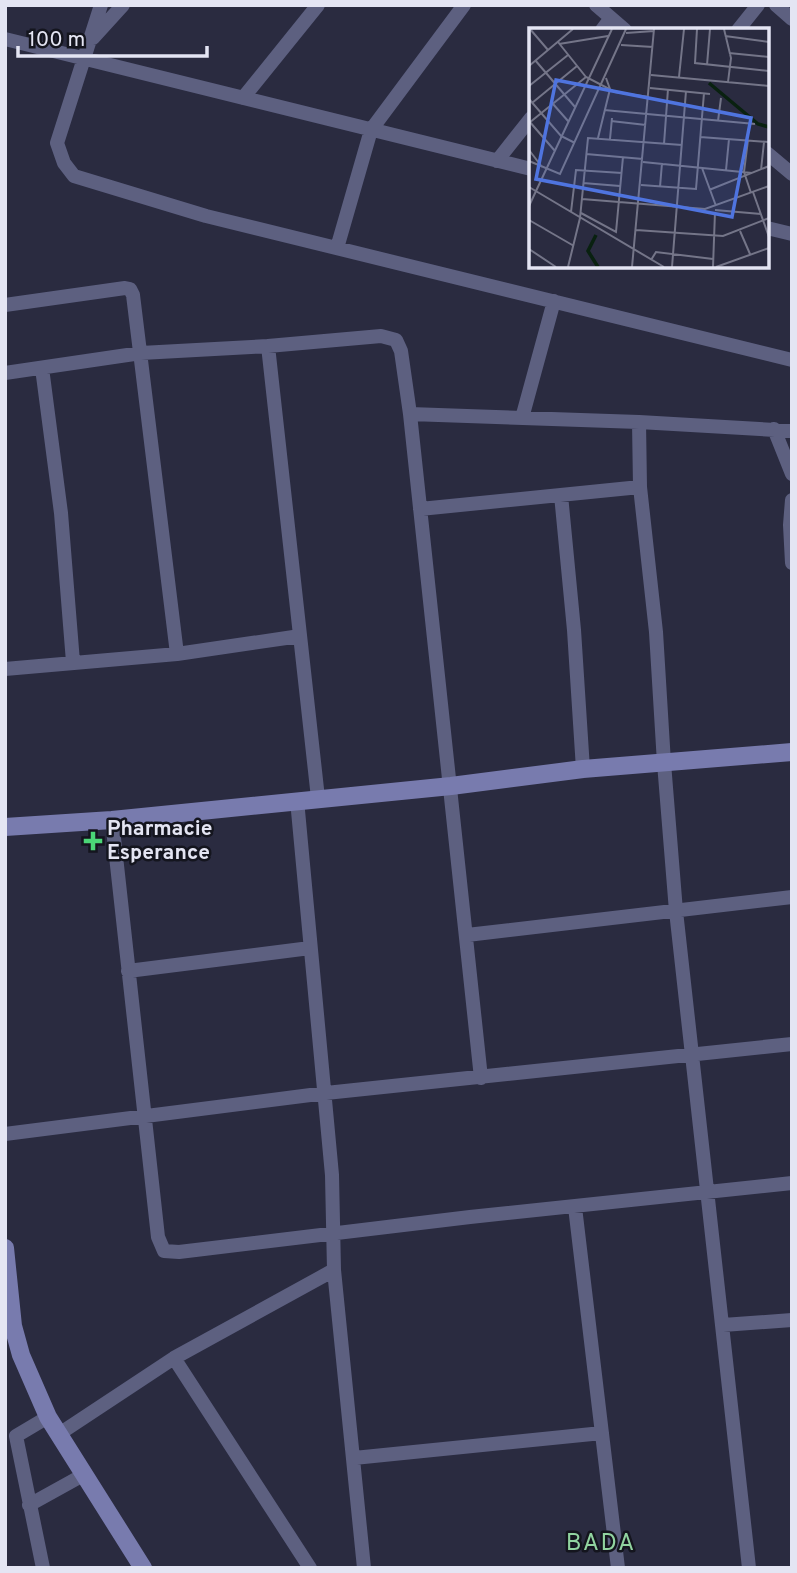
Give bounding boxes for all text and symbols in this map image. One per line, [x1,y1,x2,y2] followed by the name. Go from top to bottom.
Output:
[18,14,206,58] scale bar
[28,27,85,54] text: 100 m
[529,28,769,268] inset map
[107,816,212,867] place label: Pharmacie Esperance
[85,833,101,849] marker: Pharmacie Esperance
[566,1529,636,1559] district label: BADA

